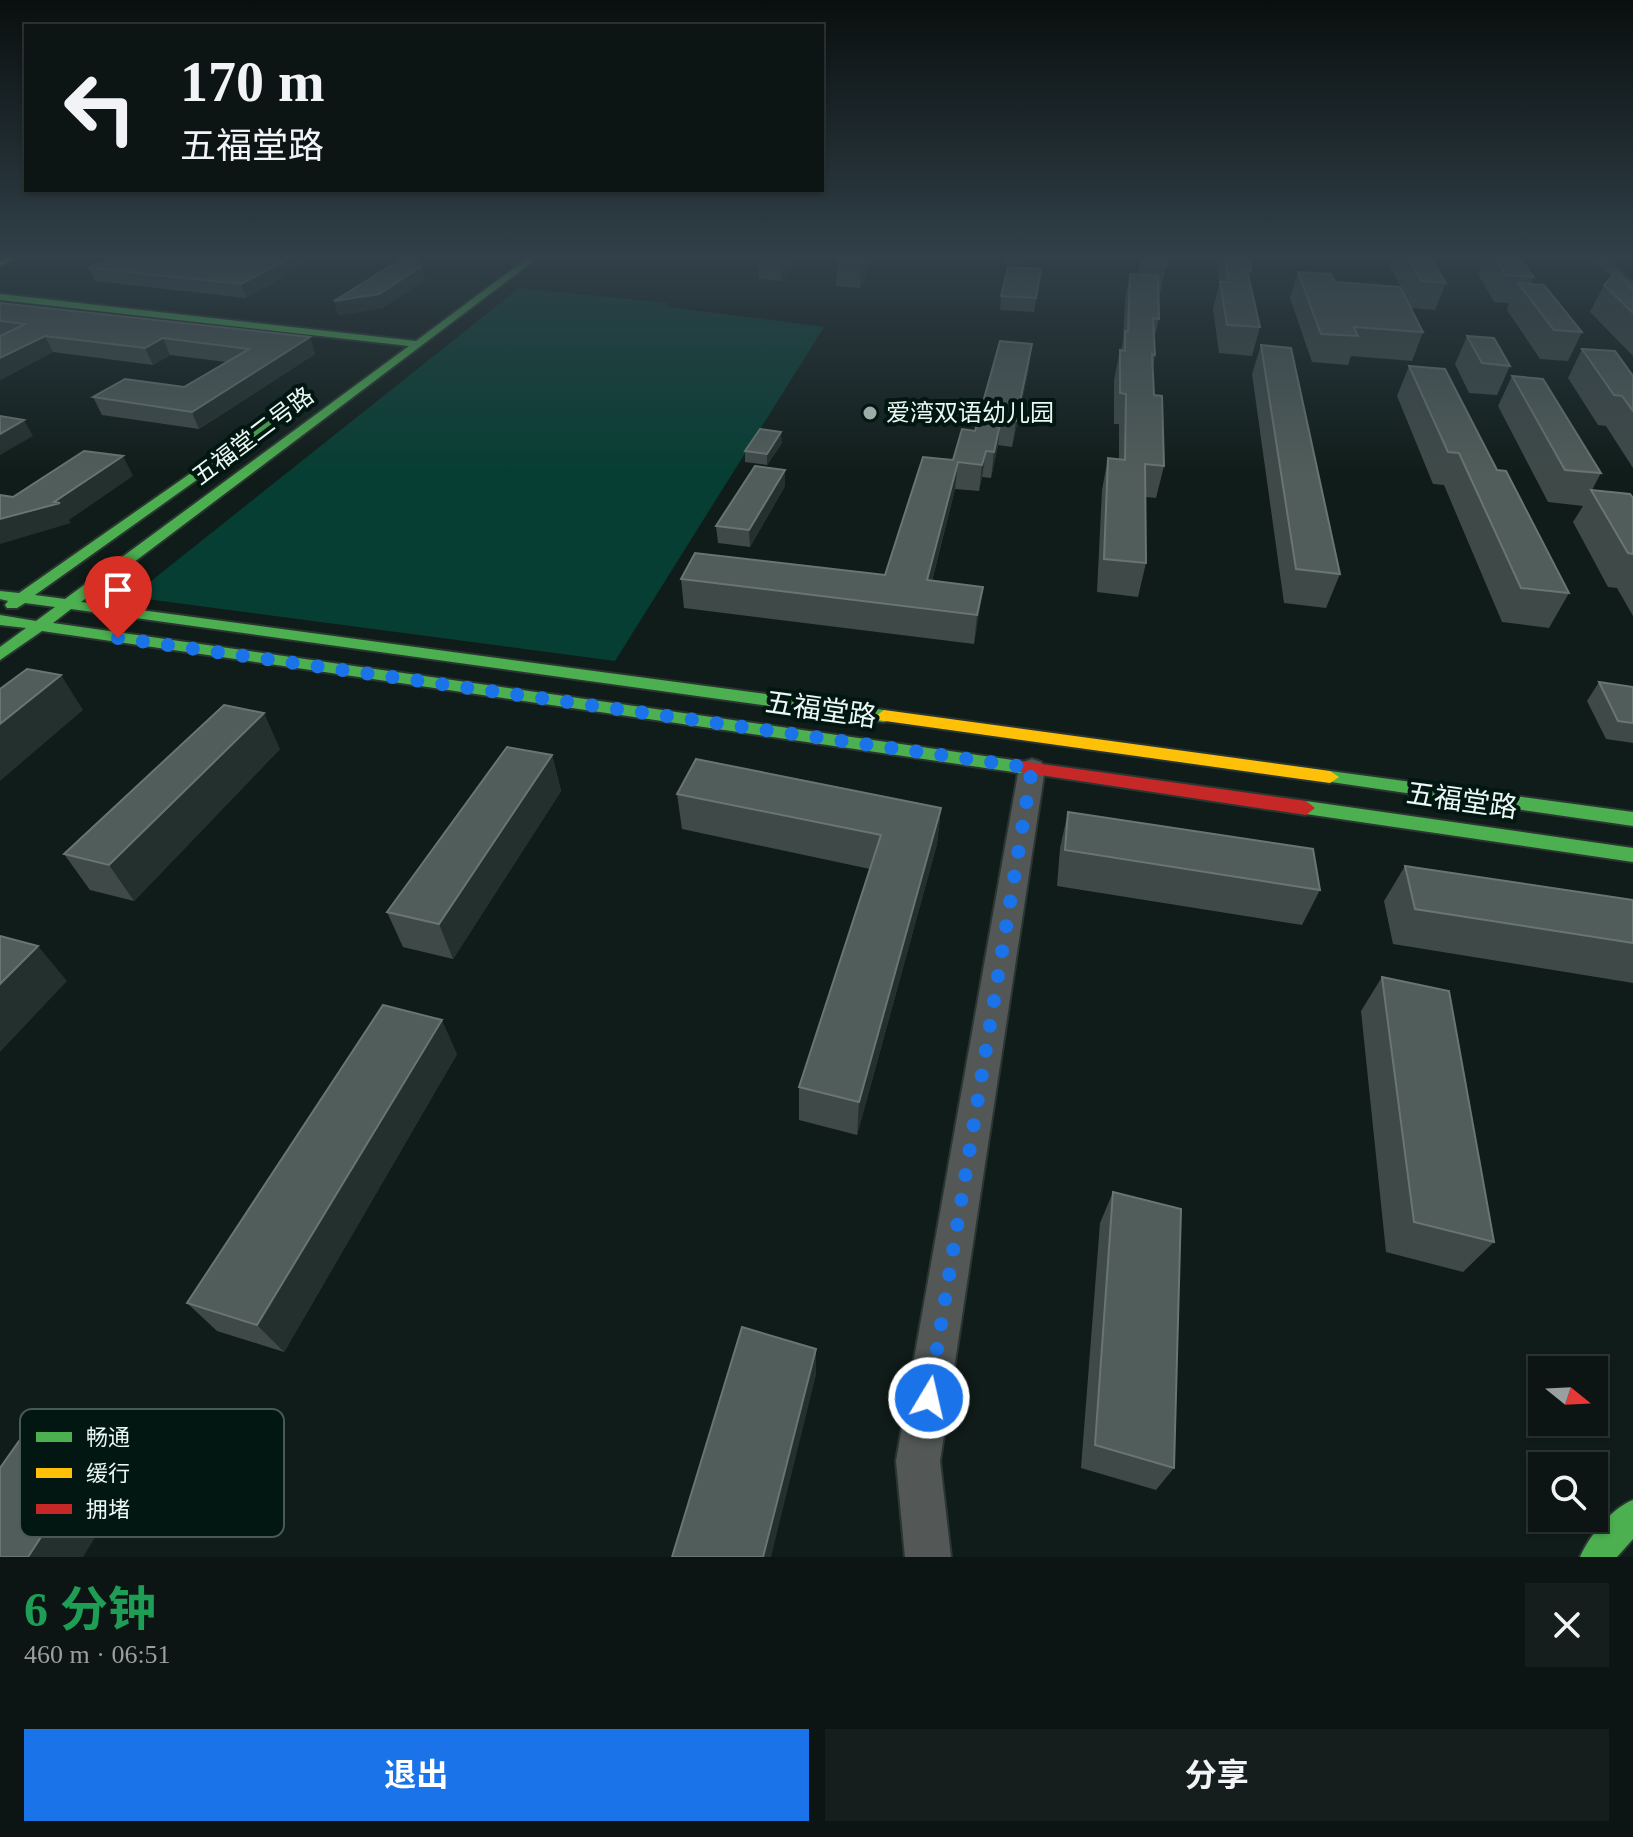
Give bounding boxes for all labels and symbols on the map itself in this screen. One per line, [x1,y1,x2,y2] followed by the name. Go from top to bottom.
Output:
[188,382,318,490] street label: 五福堂二号路
[886,400,1054,426] place label: 爱湾双语幼儿园
[861,404,879,422] marker: 爱湾双语幼儿园
[84,556,152,638] pin
[763,686,879,733] street label: 五福堂路
[1404,777,1520,824] street label: 五福堂路
[887,1356,971,1440] position arrow
[1528,1356,1608,1436] north arrow
[20,1409,284,1537] legend
[86,1425,130,1450] text: 畅通
[86,1461,130,1486] text: 缓行
[86,1497,130,1522] text: 拥堵

